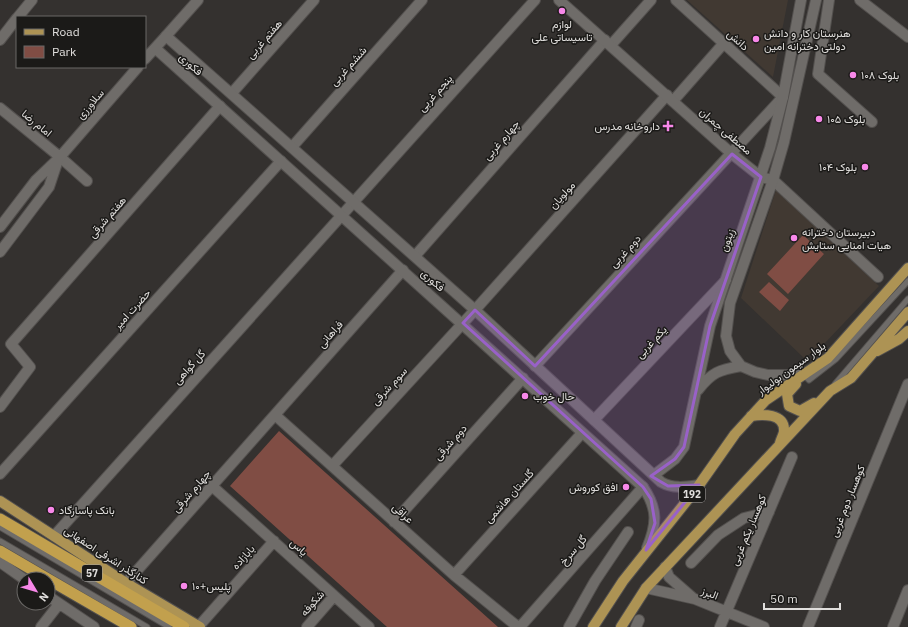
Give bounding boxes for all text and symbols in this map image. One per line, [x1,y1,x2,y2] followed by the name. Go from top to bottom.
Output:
[557,6,567,16] marker: لوازم تاسیساتی علی
[16,16,146,68] legend
[243,16,286,62] street label: هفتم غربی
[532,17,593,44] place label: لوازم تاسیساتی علی
[52,24,80,39] text: Road
[764,26,851,53] place label: هنرستان کار و دانش دولتی دخترانه امین
[724,27,752,53] street label: دانش
[751,34,761,44] marker: هنرستان کار و دانش دولتی دخترانه امین
[327,43,370,89] street label: ششم غربی
[52,44,77,59] text: Park
[176,50,206,78] street label: فکوری
[861,68,899,82] place label: بلوک ۱۰۸
[848,70,858,80] marker: بلوک ۱۰۸
[415,71,456,115] street label: پنجم غربی
[73,86,107,122] street label: سلاورزی
[696,104,755,158] street label: مصطفی چمران
[18,106,55,140] street label: امام رضا
[827,112,865,126] place label: بلوک ۱۰۵
[814,114,824,124] marker: بلوک ۱۰۵
[480,117,523,164] street label: چهارم غربی
[594,119,660,133] place label: داروخانه مدرس
[663,121,673,131] marker: داروخانه مدرس
[819,160,857,174] place label: بلوک ۱۰۴
[860,162,870,172] marker: بلوک ۱۰۴
[546,178,578,212] street label: مولویان
[85,193,130,241] street label: هفتم شرقی
[802,225,892,252] place label: دبیرستان دخترانه هیات امنایی ستایش
[716,226,738,253] street label: زیتون
[606,231,645,271] street label: دوم غربی
[789,233,799,243] marker: دبیرستان دخترانه هیات امنایی ستایش
[418,266,448,294] street label: فکوری
[110,286,154,333] street label: حضرت امیر
[314,317,346,351] street label: فراهانی
[632,323,670,362] street label: یکم غربی
[753,338,828,398] street label: بلوار سیمون بولیوار
[170,347,208,387] street label: گل گواهی
[368,364,411,409] street label: سوم شرقی
[533,389,575,403] place label: حال خوب
[520,391,530,401] marker: حال خوب
[430,421,471,464] street label: دوم شرقی
[826,463,869,539] street label: کوهسار دوم غربی
[481,466,537,526] street label: گلستان هاشمی
[169,467,214,516] street label: چهارم شرقی
[569,480,618,494] place label: افق کوروش
[621,482,631,492] marker: افق کوروش
[679,486,705,502] road number: 192
[727,492,770,568] street label: کوهسار یکم غربی
[389,500,417,526] street label: عراقی
[59,503,115,518] place label: بانک پاسارگاد
[46,505,56,515] marker: بانک پاسارگاد
[62,523,150,587] street label: کنارگذر اشرفی اصفهانی
[556,532,591,569] street label: گل سرخ
[287,535,311,559] street label: یاس
[228,542,258,572] street label: بابازاده
[82,565,102,581] road number: 57
[16,571,56,611] north arrow
[192,579,231,594] place label: پلیس+۱۰
[179,581,189,591] marker: پلیس+۱۰
[698,583,721,603] street label: البرز
[764,585,840,611] scale bar
[297,587,327,619] street label: شکوفه
[36,590,52,605] text: N
[770,591,798,606] text: 50 m

